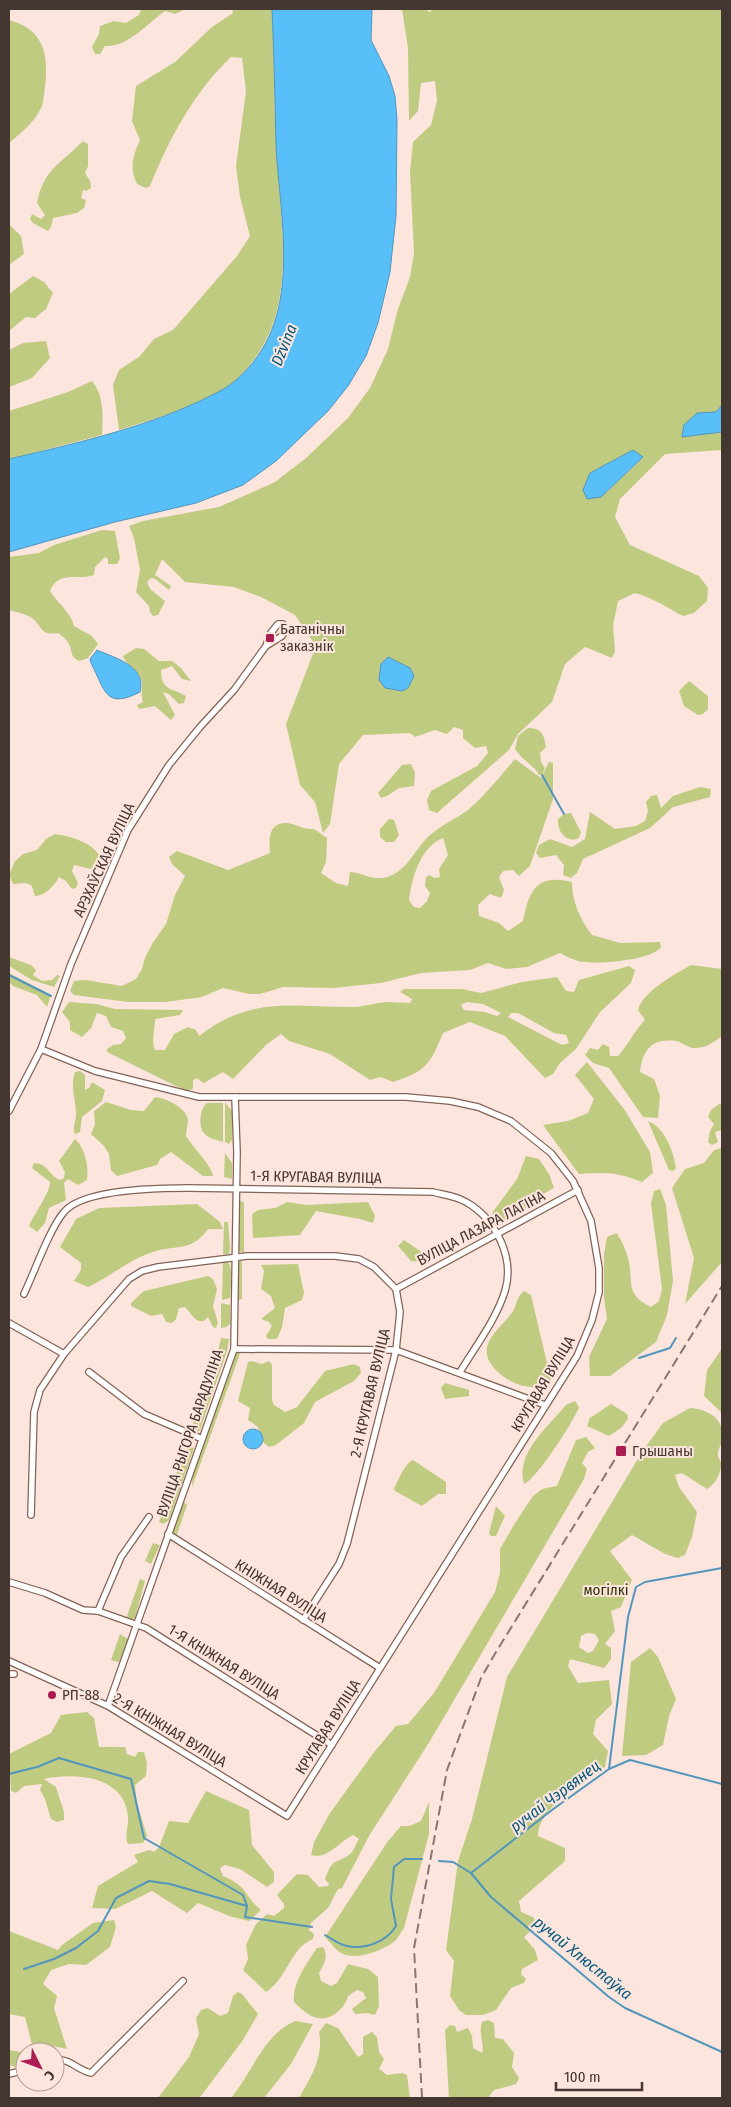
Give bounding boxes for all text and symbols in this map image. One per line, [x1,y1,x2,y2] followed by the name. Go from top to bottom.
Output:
[267,321,301,369] water label: Dźvina
[280,620,345,655] place label: Батанічны заказнік
[264,632,276,644] marker: Батанічны заказнік
[70,800,138,920] street label: АРЭХАЎСКАЯ ВУЛІЦА
[250,1167,382,1187] street label: 1-Я КРУГАВАЯ ВУЛІЦА
[414,1187,548,1269] street label: ВУЛІЦА ЛАЗАРА ЛАГІНА
[346,1327,394,1459] street label: 2-Я КРУГАВАЯ ВУЛІЦА
[507,1333,579,1435] street label: КРУГАВАЯ ВУЛІЦА
[153,1347,227,1519] street label: ВУЛІЦА РЫГОРА БАРАДУЛІНА
[632,1442,693,1460] place label: Грышаны
[614,1444,628,1458] marker: Грышаны
[232,1555,331,1627] street label: КНІЖНАЯ ВУЛІЦА
[583,1581,629,1599] park label: могілкі
[165,1620,283,1704] street label: 1-Я КНІЖНАЯ ВУЛІЦА
[292,1676,364,1778] street label: КРУГАВАЯ ВУЛІЦА
[62,1686,99,1704] place label: РП-88
[46,1689,58,1701] marker: РП-88
[110,1689,230,1771] street label: 2-Я КНІЖНАЯ ВУЛІЦА
[506,1756,604,1836] water label: ручай Чэрвянец
[530,1912,636,2004] water label: ручай Хлюстаўка
[15,2042,65,2092] north arrow
[556,2060,642,2092] scale bar
[40,2067,58,2084] text: С
[564,2068,601,2086] text: 100 m

